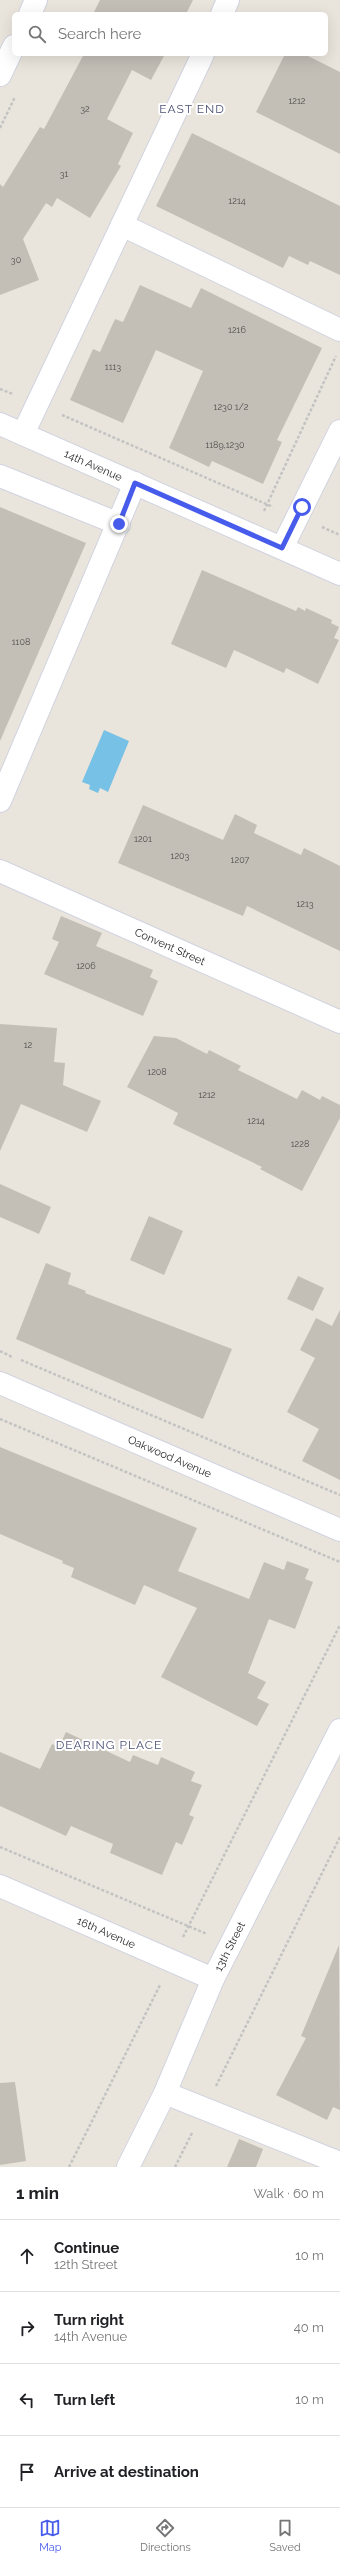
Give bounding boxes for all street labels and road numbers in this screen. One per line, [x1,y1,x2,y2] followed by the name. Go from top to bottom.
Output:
[62,447,125,484] street label: 14th Avenue
[132,926,207,968] street label: Convent Street
[126,1433,214,1481] street label: Oakwood Avenue
[75,1914,138,1952] street label: 16th Avenue
[212,1919,248,1974] street label: 13th Street

